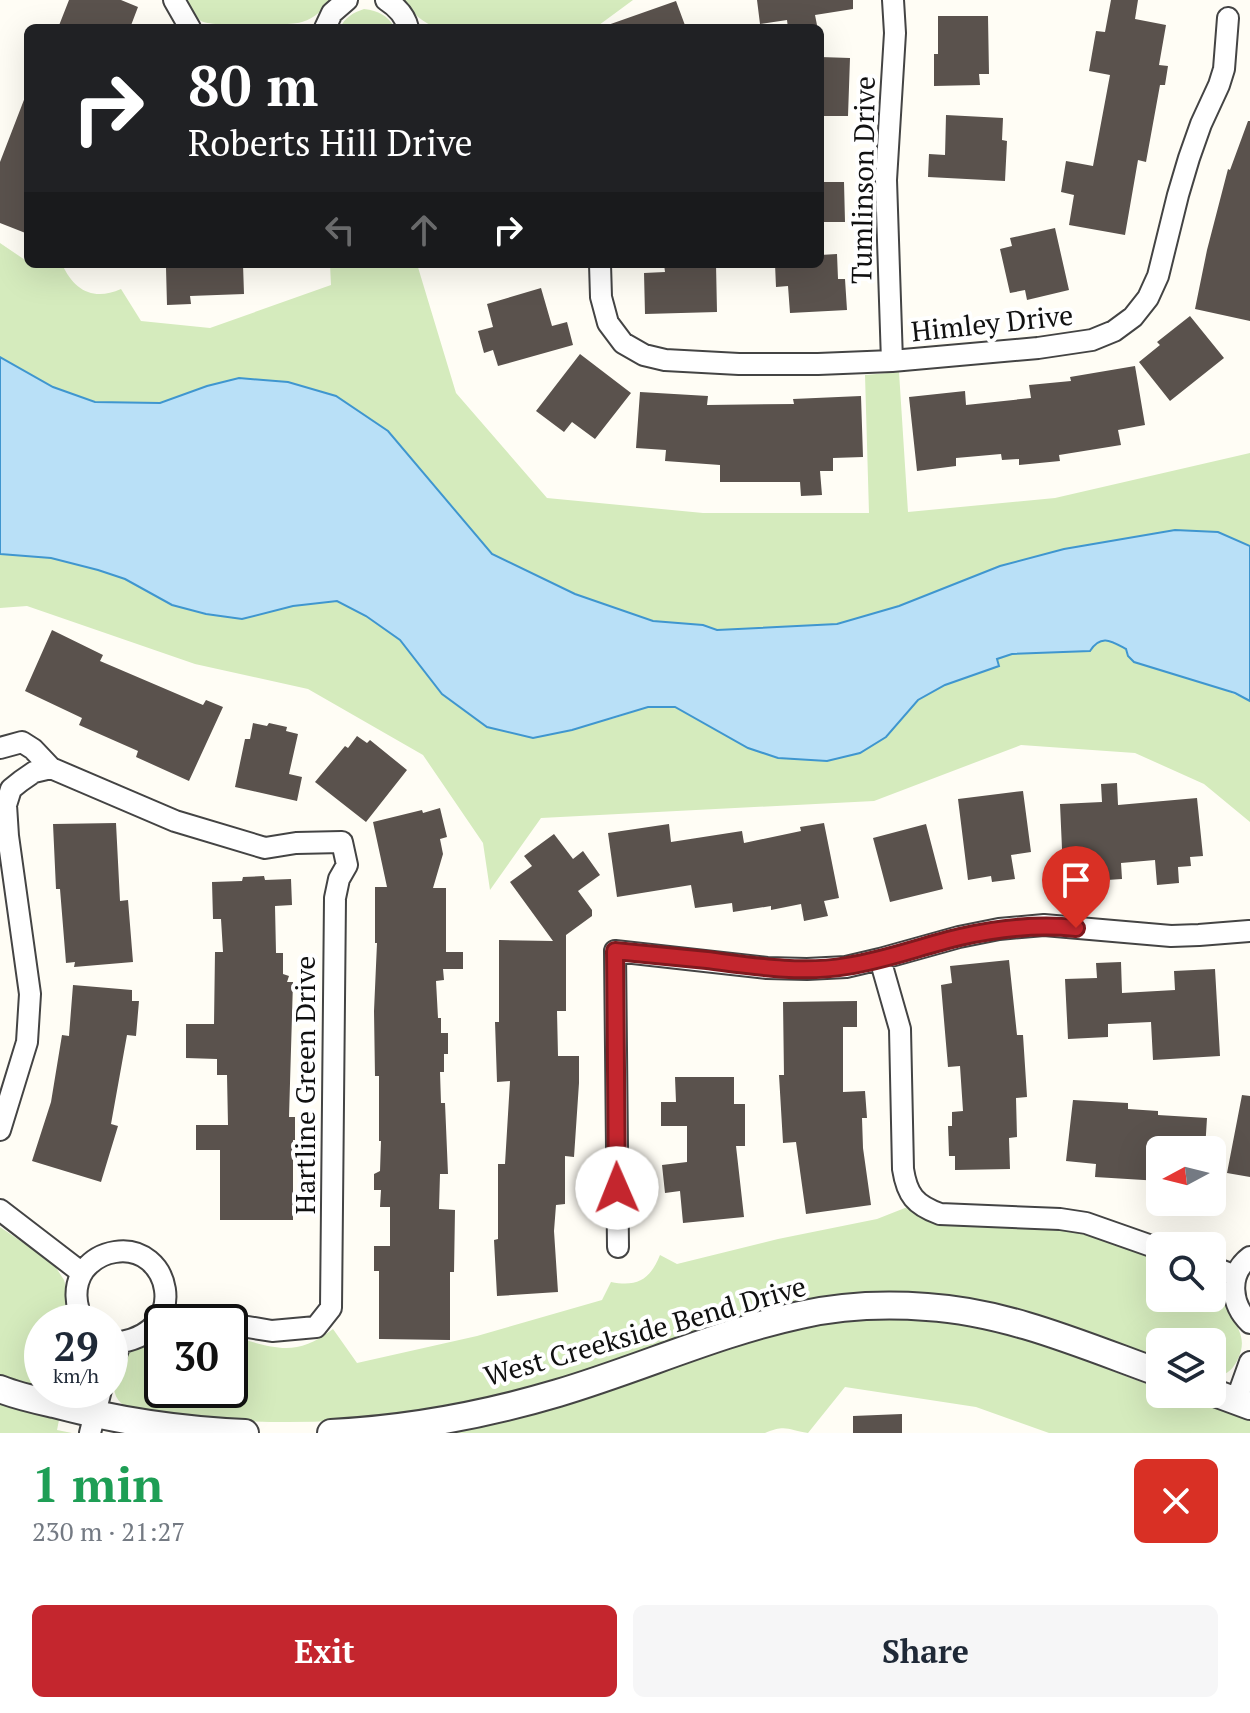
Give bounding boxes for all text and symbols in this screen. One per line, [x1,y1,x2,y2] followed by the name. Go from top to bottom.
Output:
[188,48,318,122] text: 80 m
[56,56,160,160] icon: right
[842,76,883,284] street label: Tumlinson Drive
[188,119,473,166] text: Roberts Hill Drive
[318,208,362,252] icon: left
[402,208,446,252] icon: ahead
[486,208,530,252] icon: right
[909,296,1075,349] street label: Himley Drive
[1042,846,1110,928] pin
[1054,858,1098,902] icon: arrive
[286,956,323,1214] street label: Hartline Green Drive
[1146,1136,1226,1216] north arrow
[1146,1136,1226,1408] map controls
[575,1146,659,1230] position arrow
[1146,1232,1226,1312] button: search
[480,1267,810,1394] street label: West Creekside Bend Drive
[144,1304,248,1408] speed limit sign: 30
[53,1319,99,1372] text: 29
[1146,1328,1226,1408] button: layers
[53,1362,99,1389] text: km/h
[32,1452,163,1516] text: 1 min
[1134,1459,1218,1543] button: close
[32,1514,185,1548] text: 230 m · 21:27
[32,1605,617,1697] button: Exit
[633,1605,1218,1697] button: Share

